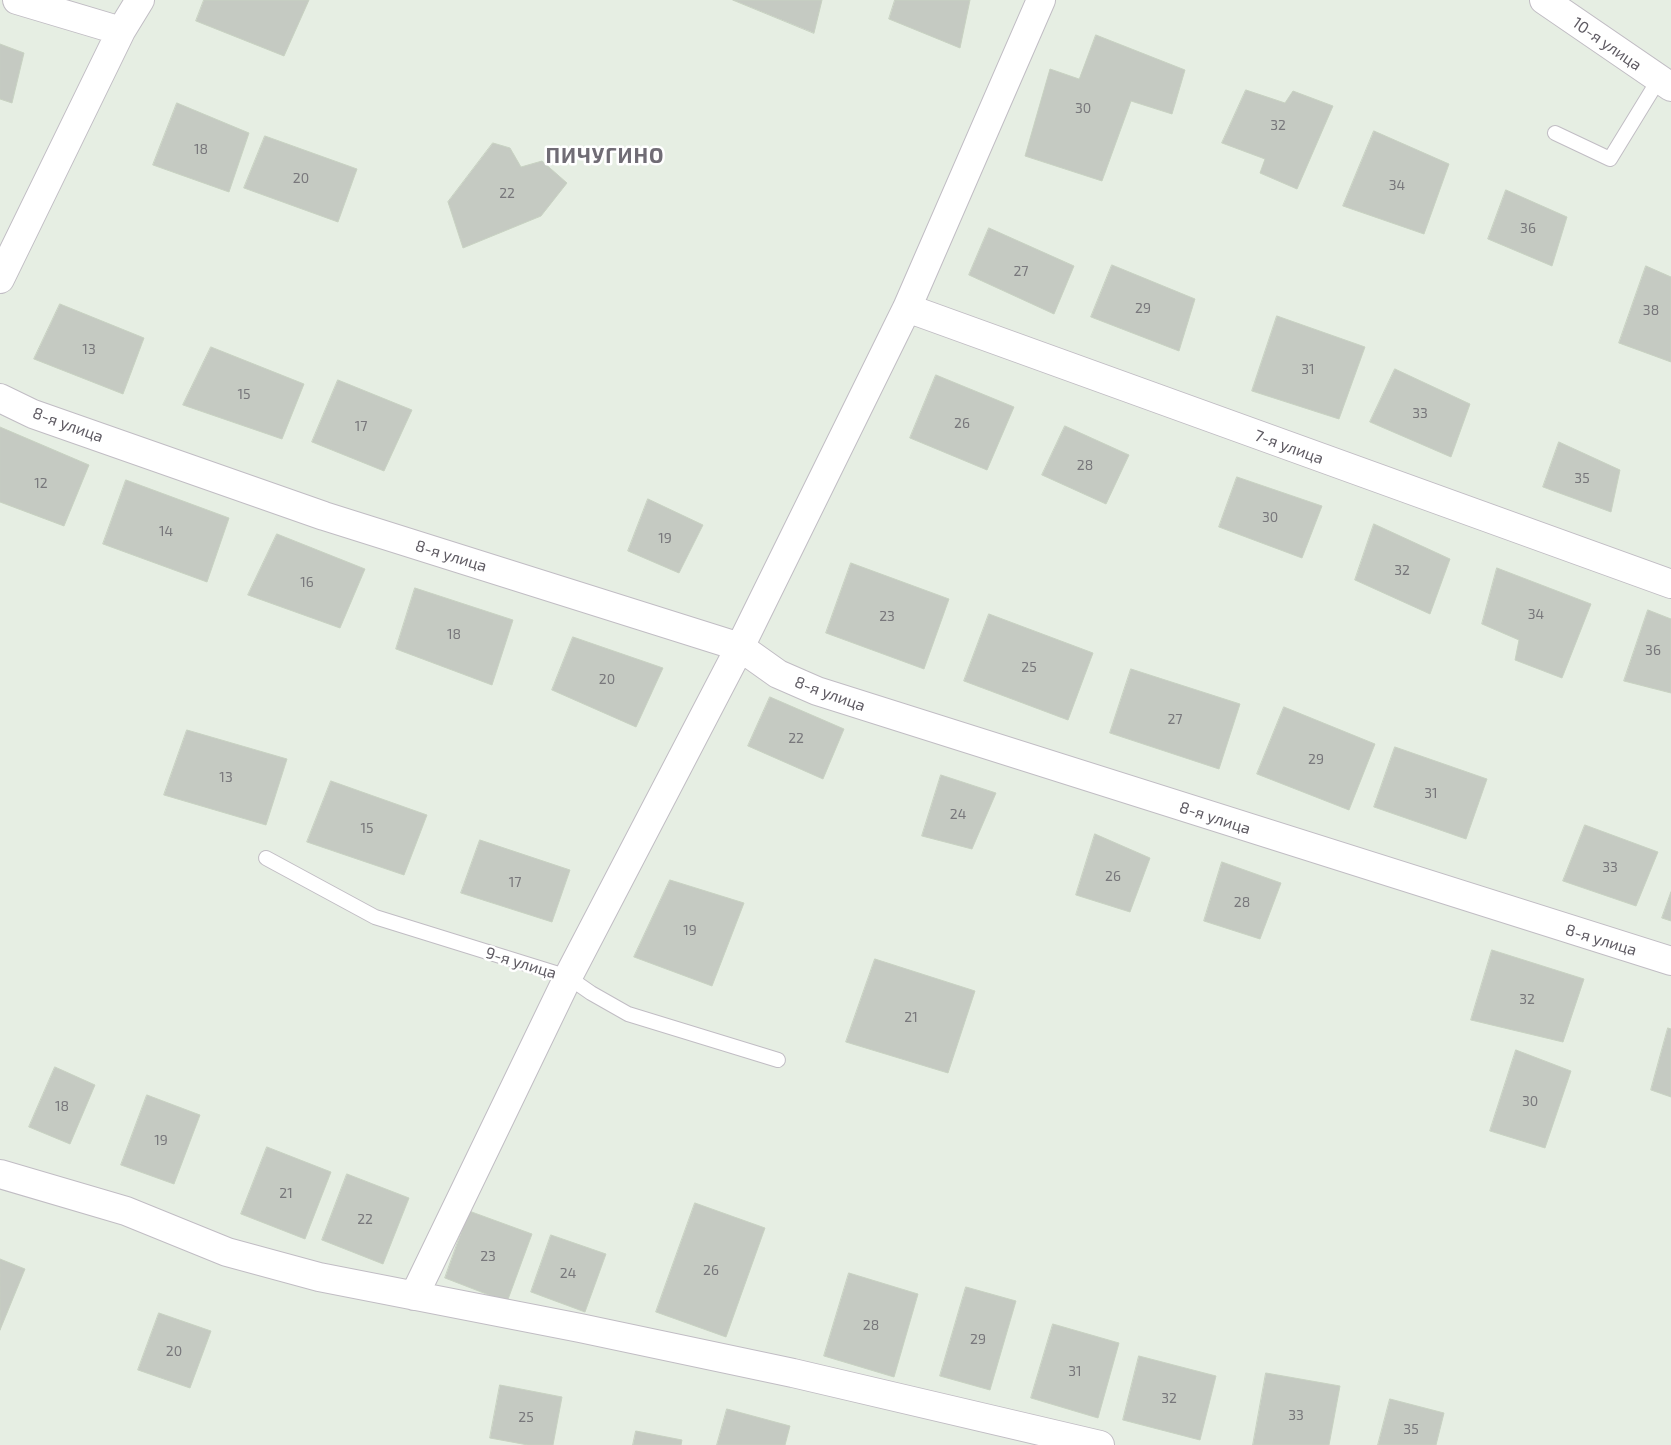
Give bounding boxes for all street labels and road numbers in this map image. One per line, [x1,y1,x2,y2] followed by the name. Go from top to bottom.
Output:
[1569,13,1645,75] street label: 10-я улица
[30,403,106,447] street label: 8-я улица
[1252,426,1326,468] street label: 7-я улица
[413,536,489,576] street label: 8-я улица
[792,672,868,716] street label: 8-я улица
[1177,797,1253,839] street label: 8-я улица
[1563,920,1639,960] street label: 8-я улица
[483,943,559,983] street label: 9-я улица

